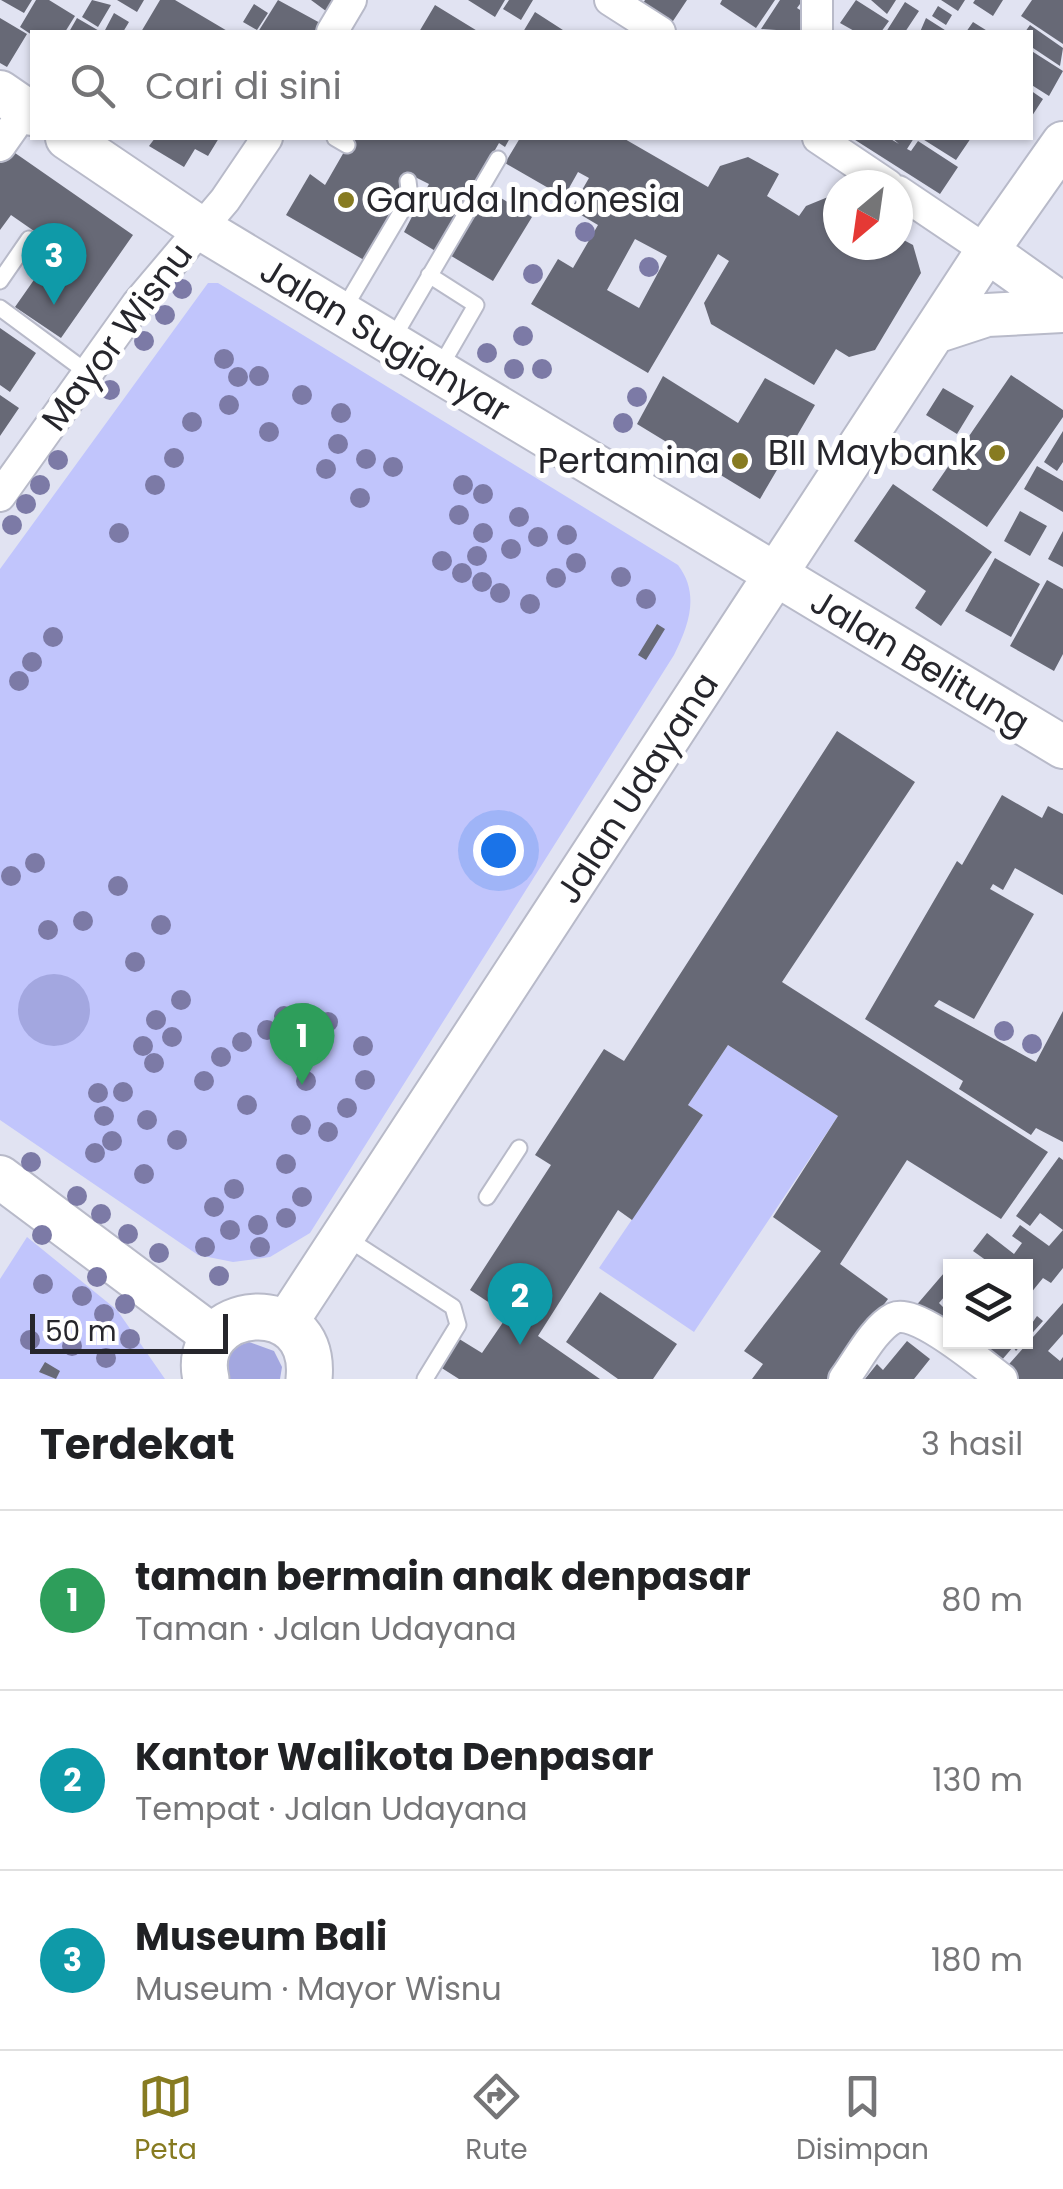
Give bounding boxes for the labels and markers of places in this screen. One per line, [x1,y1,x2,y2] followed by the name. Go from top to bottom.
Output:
[366,175,681,224] place label: Garuda Indonesia
[335,189,357,211] marker: Garuda Indonesia
[22,222,86,305] pin: 3
[768,428,977,477] place label: BII Maybank
[538,436,720,485] place label: Pertamina
[986,442,1008,464] marker: BII Maybank
[729,450,751,472] marker: Pertamina
[270,1002,334,1085] pin: 1
[488,1262,552,1345] pin: 2

